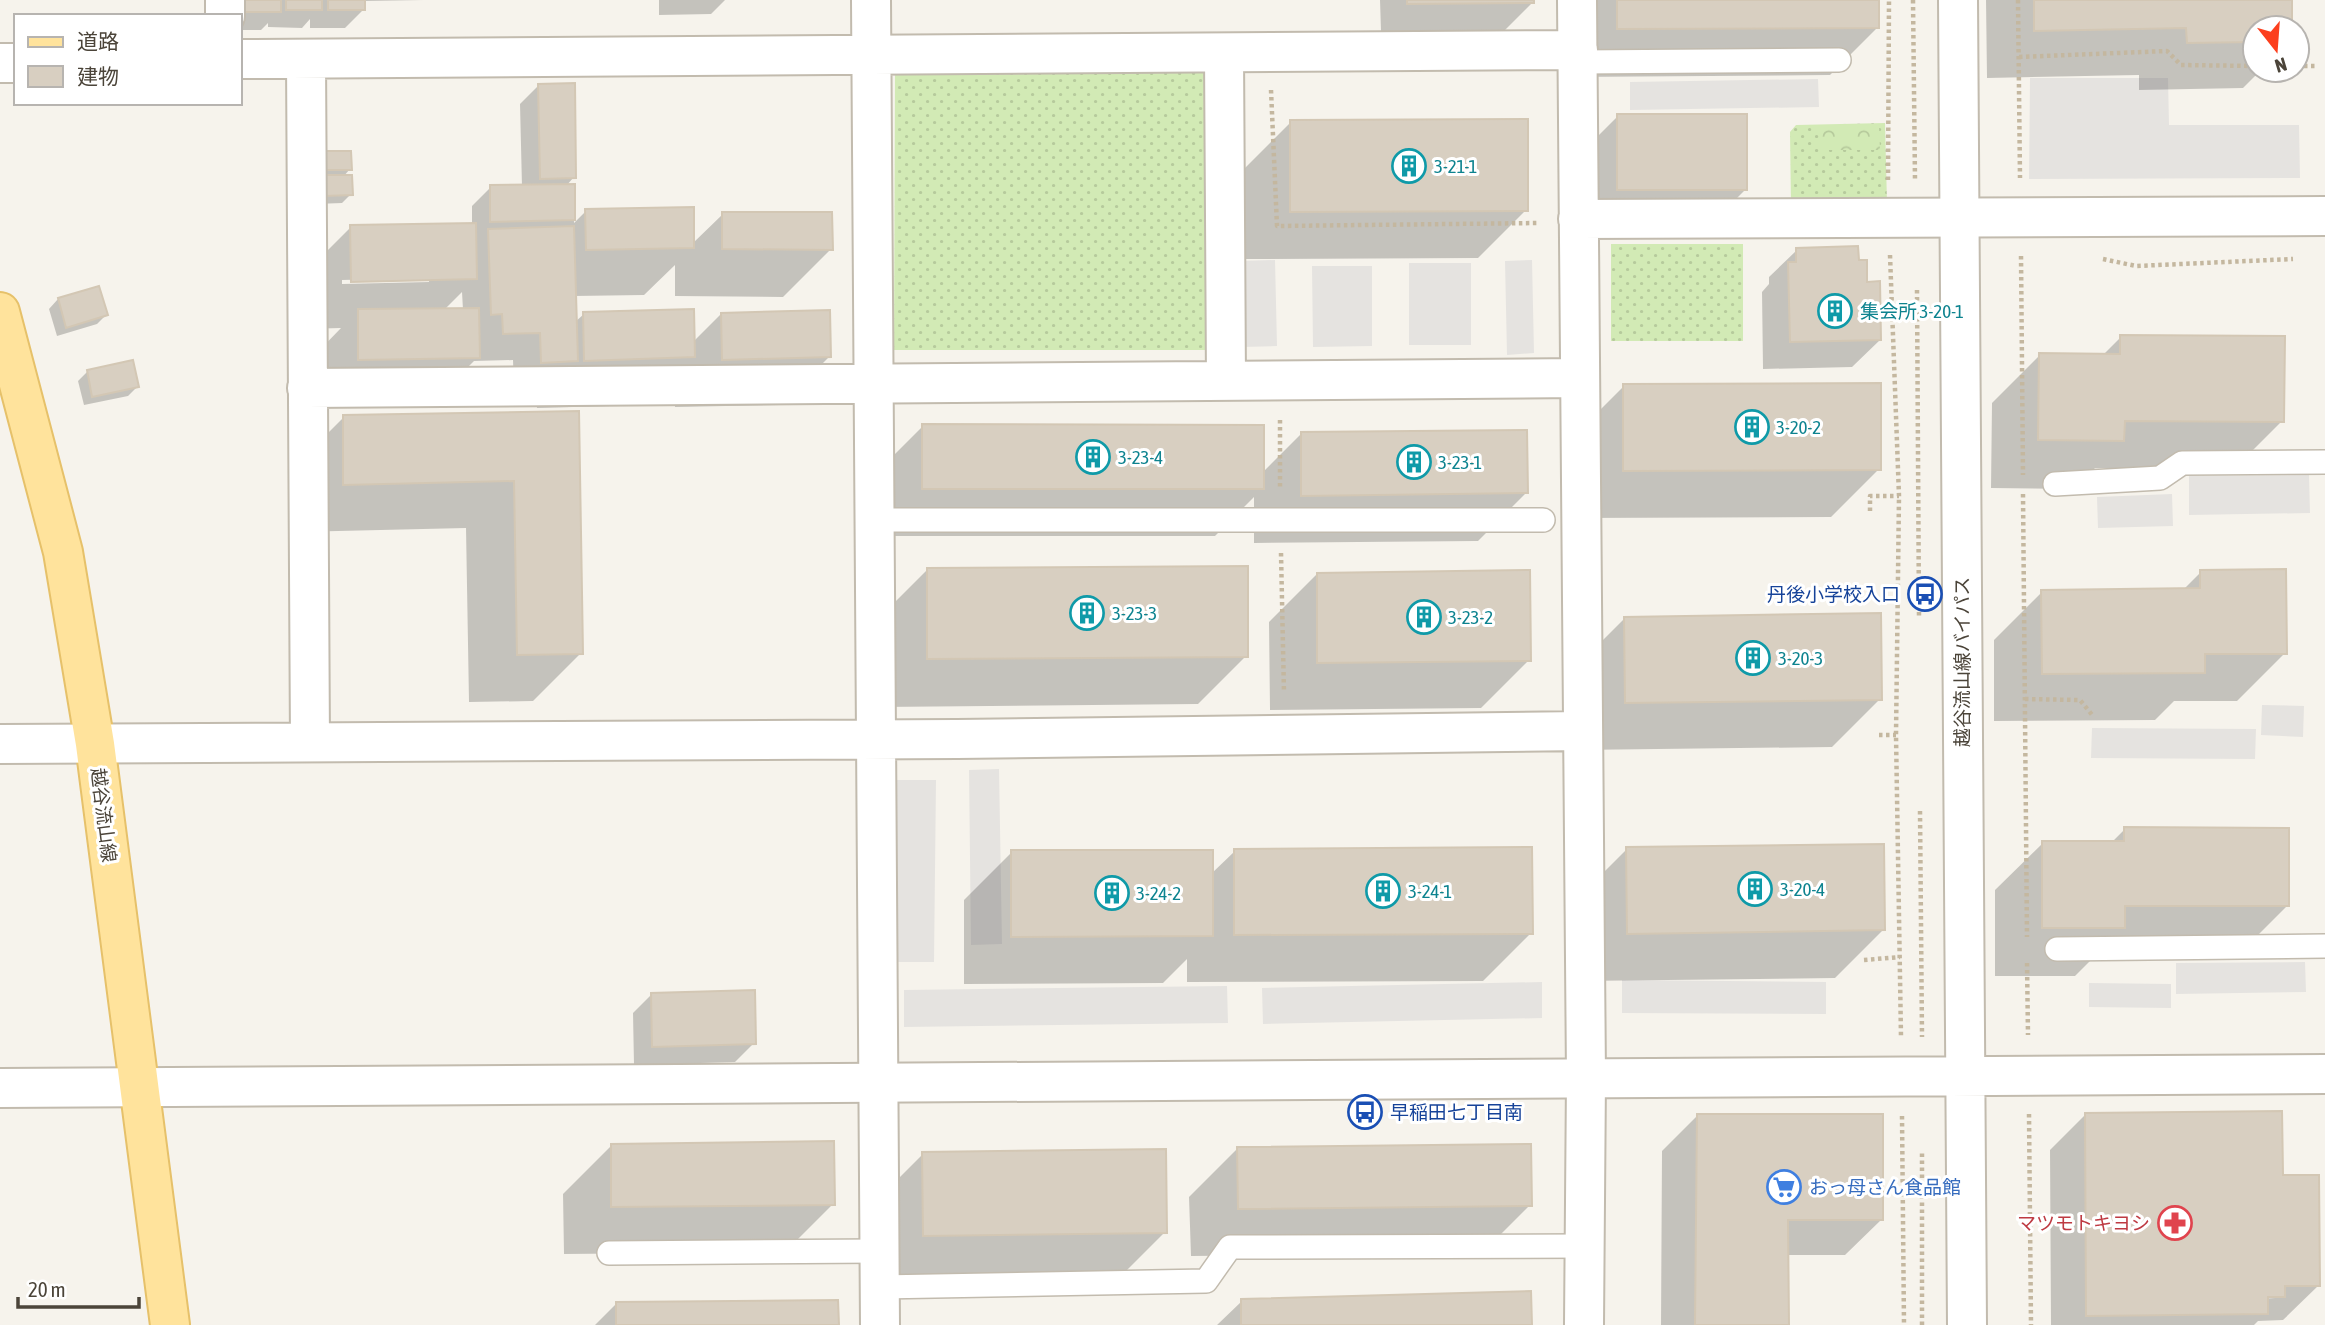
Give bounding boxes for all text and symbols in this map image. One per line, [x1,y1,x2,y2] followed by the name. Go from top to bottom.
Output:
[14,14,242,105] legend
[2241,14,2311,84] north arrow
[77,29,119,53] text: 道路
[2272,53,2290,77] text: N
[77,64,119,88] text: 建物
[1390,147,1428,185] building icon: 3-21-1
[1434,155,1477,177] place label: 3-21-1
[1816,292,1854,330] building icon: 集会所 3-20-1
[1860,300,1964,322] place label: 集会所 3-20-1
[1733,408,1771,446] building icon: 3-20-2
[1776,416,1821,438] place label: 3-20-2
[1074,438,1112,476] building icon: 3-23-4
[1395,443,1433,481] building icon: 3-23-1
[1118,446,1163,468] place label: 3-23-4
[1438,451,1482,473] place label: 3-23-1
[1906,575,1944,613] bus stop icon: 丹後小学校入口
[1951,577,1973,747] street label: 越谷流山線バイパス
[1767,583,1900,605] place label: 丹後小学校入口
[1068,594,1106,632] building icon: 3-23-3
[1405,598,1443,636] building icon: 3-23-2
[1112,602,1157,624] place label: 3-23-3
[1448,606,1493,628] place label: 3-23-2
[1734,639,1772,677] building icon: 3-20-3
[1778,647,1823,669] place label: 3-20-3
[87,767,121,863] street label: 越谷流山線
[1736,870,1774,908] building icon: 3-20-4
[1364,872,1402,910] building icon: 3-24-1
[1093,874,1131,912] building icon: 3-24-2
[1780,878,1825,900] place label: 3-20-4
[1408,880,1452,902] place label: 3-24-1
[1136,882,1181,904] place label: 3-24-2
[1346,1093,1384,1131] bus stop icon: 早稲田七丁目南
[1390,1101,1523,1123] place label: 早稲田七丁目南
[1765,1168,1803,1206] supermarket icon: おっ母さん食品館
[1809,1176,1961,1198] place label: おっ母さん食品館
[2156,1204,2194,1242] pharmacy icon: マツモトキヨシ
[2017,1212,2150,1234] place label: マツモトキヨシ
[18,1266,138,1310] scale bar
[28,1277,66,1301] text: 20 m

